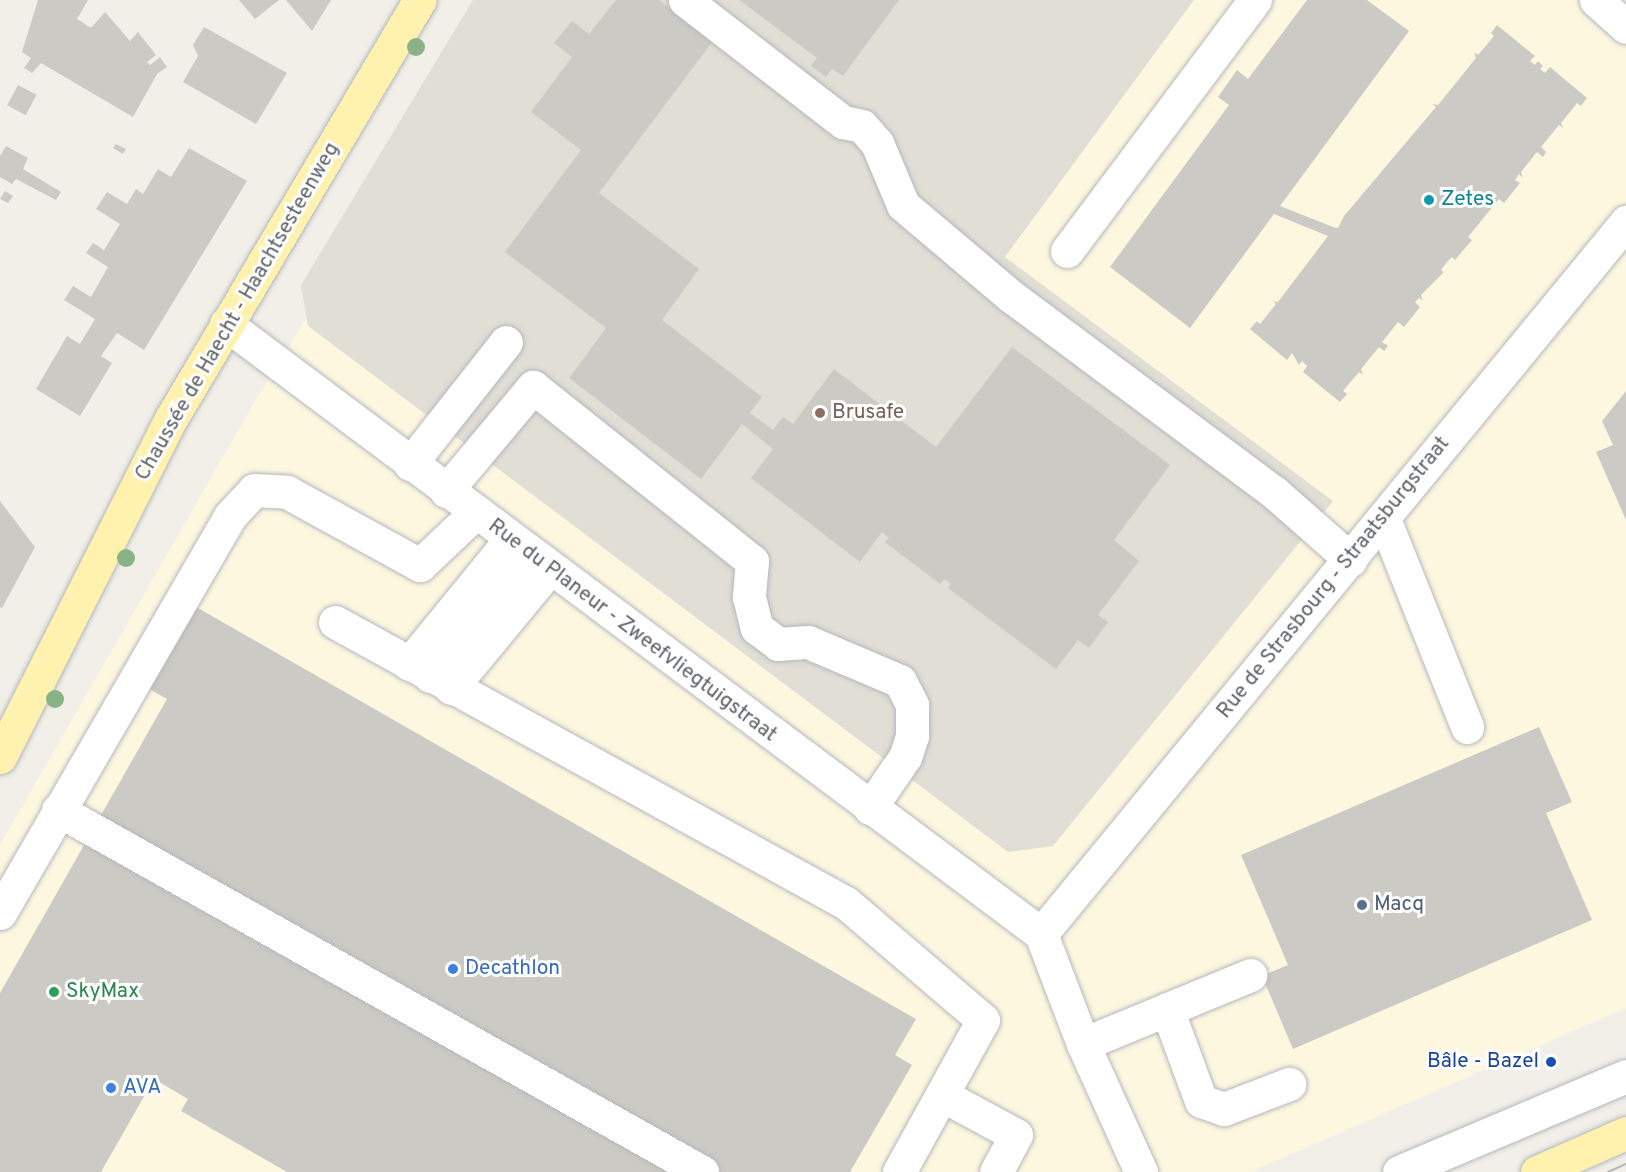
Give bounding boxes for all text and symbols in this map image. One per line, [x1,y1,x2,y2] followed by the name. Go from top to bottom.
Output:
[131,138,345,486] street label: Chaussée de Haecht - Haachtsesteenweg
[1441,187,1494,213] place label: Zetes
[1422,193,1436,207] marker: Zetes
[832,400,904,426] place label: Brusafe
[813,406,827,420] marker: Brusafe
[1212,432,1456,724] street label: Rue de Strasbourg - Straatsburgstraat
[483,514,781,748] street label: Rue du Planeur - Zweefvliegtuigstraat
[1374,892,1424,918] place label: Macq
[1355,898,1369,912] marker: Macq
[465,956,560,982] place label: Decathlon
[446,962,460,976] marker: Decathlon
[66,979,139,1005] place label: SkyMax
[47,985,61,999] marker: SkyMax
[1427,1049,1539,1075] place label: Bâle - Bazel
[1544,1055,1558,1069] marker: Bâle - Bazel
[123,1075,161,1101] place label: AVA
[104,1081,118,1095] marker: AVA

